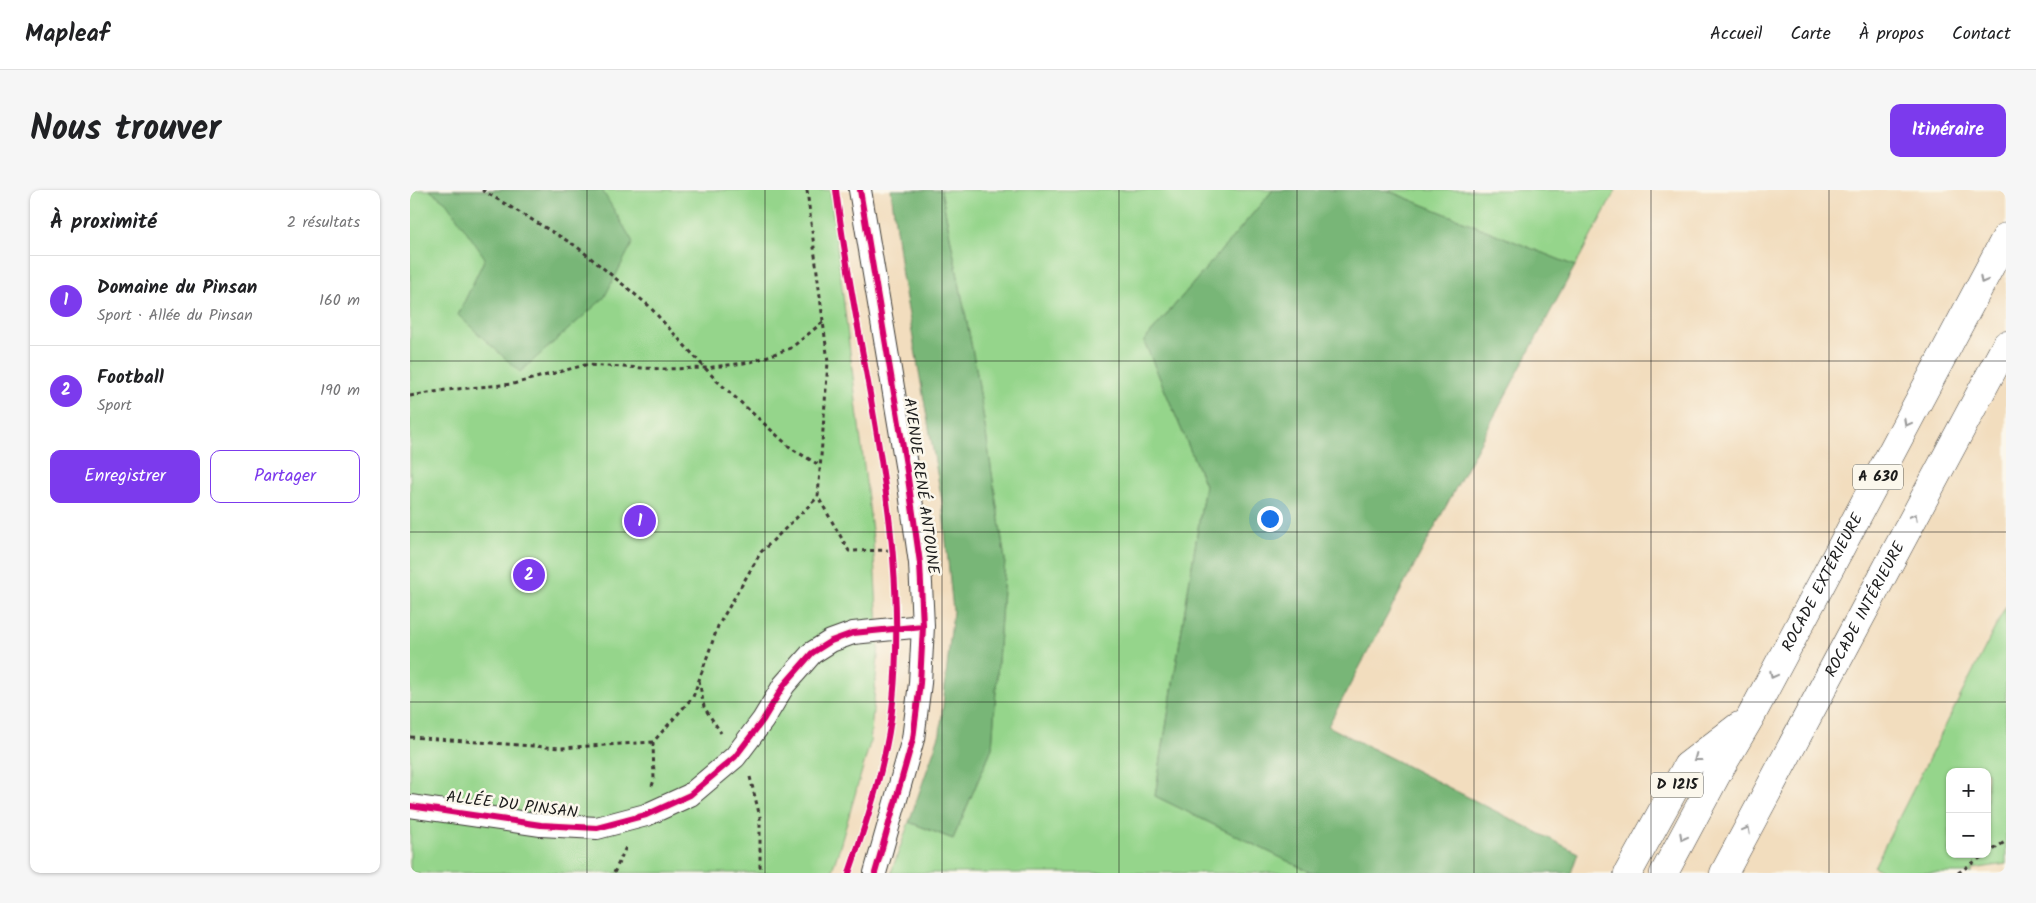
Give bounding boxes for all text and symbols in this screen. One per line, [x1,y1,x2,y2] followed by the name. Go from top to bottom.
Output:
[25,15,109,54] text: Mapleaf
[1710,20,1763,49] text: Accueil
[1791,20,1831,49] text: Carte
[1859,20,1924,49] text: À propos
[1952,20,2011,49] text: Contact
[30,102,221,158] text: Nous trouver
[1890,104,2006,157] button: Itinéraire
[50,206,157,239] text: À proximité
[287,210,360,235] text: 2 résultats
[97,273,257,303] text: Domaine du Pinsan
[1979,275,1989,284] one-way arrow
[64,288,68,313] text: 1
[319,288,360,313] text: 160 m
[97,303,253,328] text: Sport · Allée du Pinsan
[97,363,164,393] text: Football
[61,378,71,403] text: 2
[320,378,360,403] text: 190 m
[97,393,132,418] text: Sport
[896,396,946,576] street label: AVENUE RENÉ ANTOUNE
[1903,418,1913,427] one-way arrow
[50,450,200,503] button: Enregistrer
[210,450,360,503] button: Partager
[1853,464,1903,490] road number: A 630
[624,502,656,540] pin: 1
[1257,506,1283,532] your location
[1775,508,1870,656] street label: ROCADE EXTÉRIEURE
[1908,513,1918,522] one-way arrow
[1818,536,1912,681] street label: ROCADE INTÉRIEURE
[513,556,545,594] pin: 2
[1769,670,1779,679] one-way arrow
[1694,752,1703,761] one-way arrow
[1946,768,1991,858] map controls
[1946,768,1991,813] button: +
[1651,772,1703,798] road number: D 1215
[445,785,579,825] street label: ALLÉE DU PINSAN
[1946,813,1991,858] button: −
[1741,826,1751,835] one-way arrow
[1679,831,1689,840] one-way arrow

